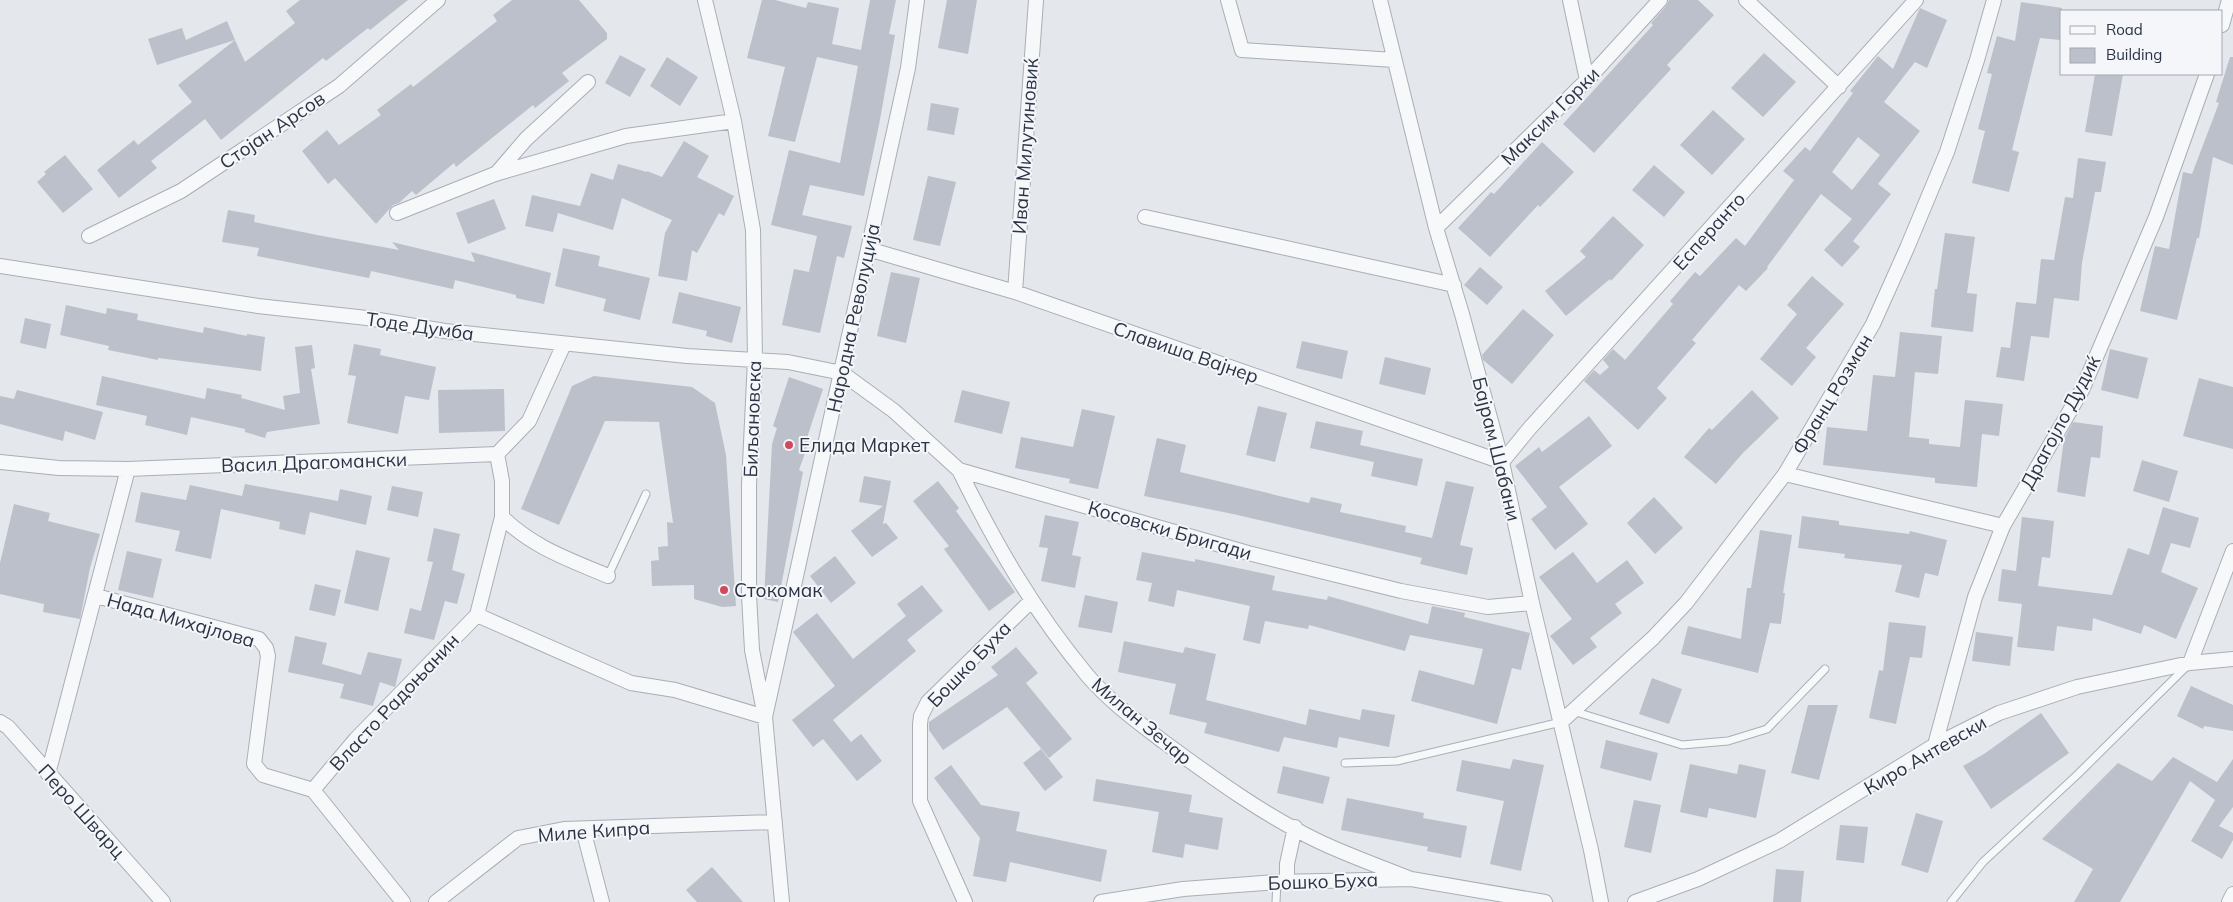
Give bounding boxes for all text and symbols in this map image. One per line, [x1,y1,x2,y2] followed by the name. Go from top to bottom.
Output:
[2060,10,2223,75] legend
[2106,20,2143,39] text: Road
[2106,45,2162,64] text: Building
[1007,56,1043,235] street label: Иван Милутиновиќ
[1496,62,1604,170] street label: Максим Горки
[215,86,329,174] street label: Стојан Арсов
[1668,187,1750,275] street label: Есперанто
[821,221,885,415] street label: Народна Револуција
[365,307,475,345] street label: Тоде Думба
[1110,316,1262,388] street label: Славиша Вајнер
[1787,329,1877,459] street label: Франц Розман
[2015,350,2106,493] street label: Драгојло Дудиќ
[738,360,766,478] street label: Биљановска
[1468,375,1526,523] street label: Бајрам Шабани
[799,433,930,457] place label: Елида Маркет
[783,439,795,451] marker: Елида Маркет
[220,447,408,477] street label: Васил Драгомански
[1085,495,1255,565] street label: Косовски Бригади
[734,578,823,602] place label: Стокомак
[718,584,730,596] marker: Стокомак
[104,587,258,653] street label: Нада Михајлова
[922,616,1016,712] street label: Бошко Буха
[324,628,464,776] street label: Власто Радоњанин
[1087,672,1197,770] street label: Милан Зечар
[1859,710,1991,800] street label: Киро Антевски
[33,759,131,863] street label: Перо Шварц
[537,815,651,847] street label: Миле Кипра
[1267,867,1379,895] street label: Бошко Буха

